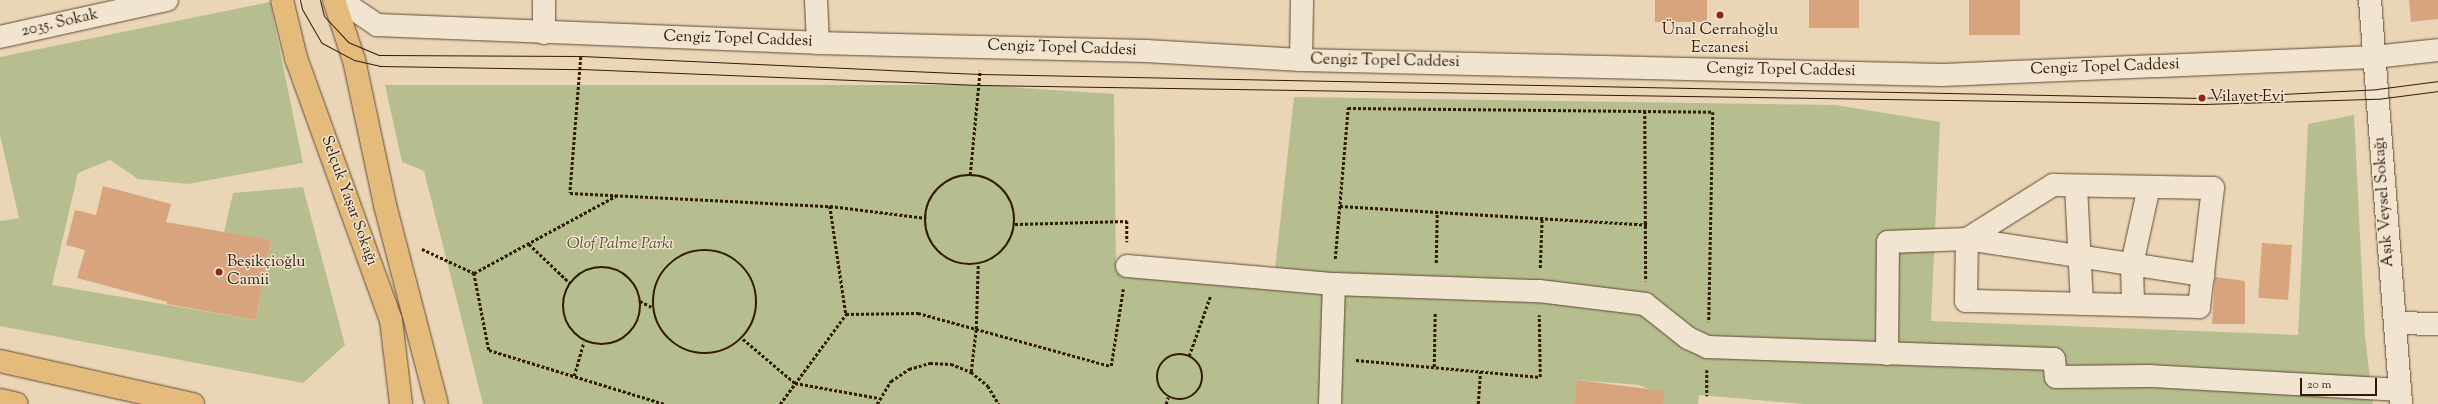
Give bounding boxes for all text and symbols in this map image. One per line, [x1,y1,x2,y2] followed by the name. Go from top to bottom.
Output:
[20,6,100,42] street label: 2035. Sokak
[1715,10,1725,20] marker: Ünal Cerrahoğlu Eczanesi
[1662,21,1778,59] place label: Ünal Cerrahoğlu Eczanesi
[663,28,813,52] street label: Cengiz Topel Caddesi
[987,37,1137,61] street label: Cengiz Topel Caddesi
[1310,51,1460,73] street label: Cengiz Topel Caddesi
[2030,56,2180,80] street label: Cengiz Topel Caddesi
[1706,60,1856,82] street label: Cengiz Topel Caddesi
[2210,88,2285,108] place label: Vilayet Evi
[2197,93,2207,103] marker: Vilayet Evi
[316,133,380,269] street label: Selçuk Yaşar Sokağı
[2371,136,2399,268] street label: Aşık Veysel Sokağı
[567,235,673,255] park label: Olof Palme Parkı
[227,253,306,291] place label: Beşikçioğlu Camii
[214,267,224,277] marker: Beşikçioğlu Camii
[2302,370,2379,396] scale bar
[2307,376,2331,394] text: 20 m

